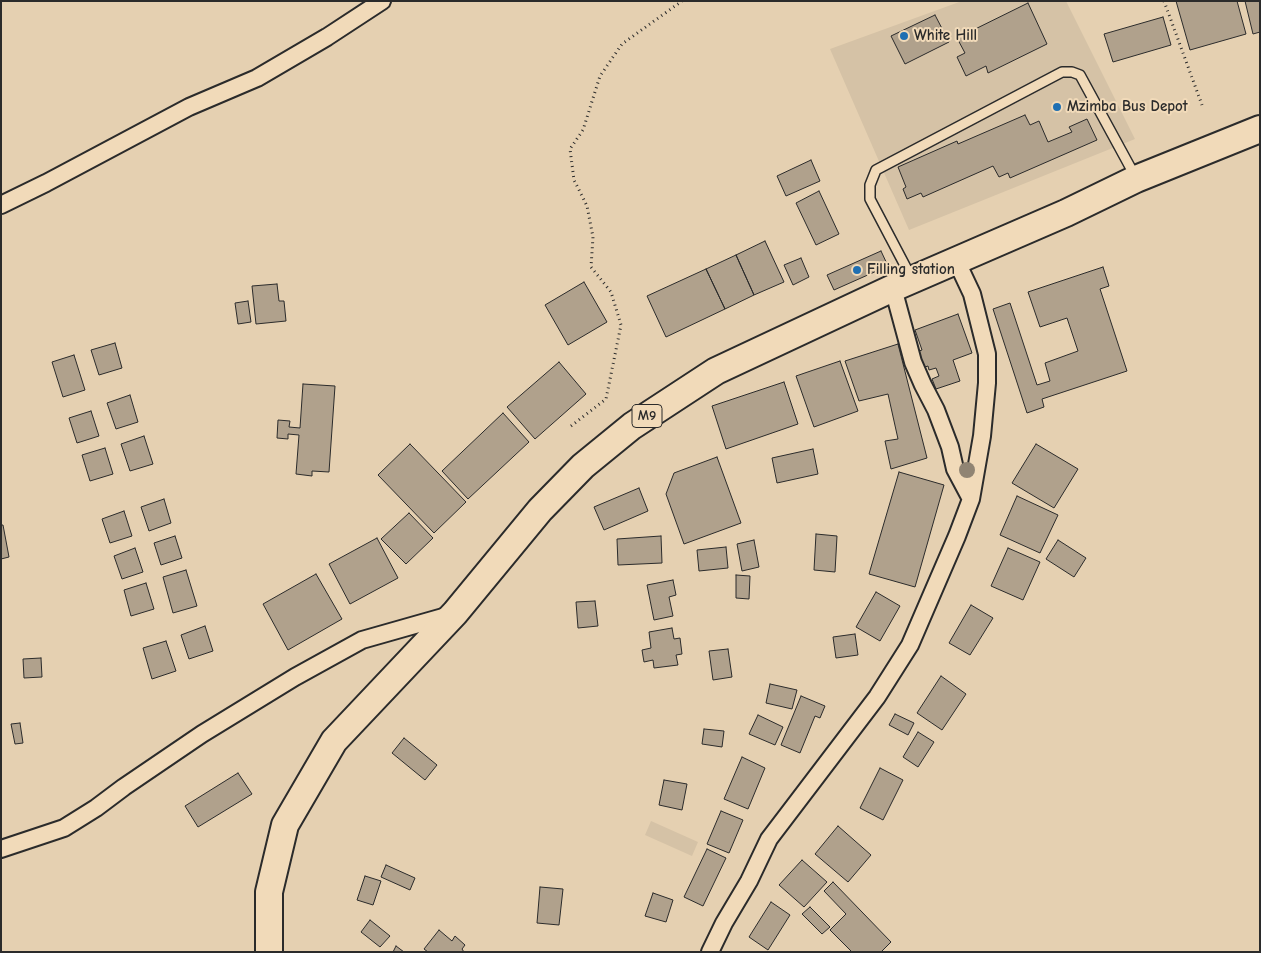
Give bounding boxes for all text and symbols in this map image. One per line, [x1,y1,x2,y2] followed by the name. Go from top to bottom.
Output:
[914,27,977,45] place label: White Hill
[898,30,910,42] marker: White Hill
[1067,98,1188,116] place label: Mzimba Bus Depot
[1051,101,1063,113] marker: Mzimba Bus Depot
[867,261,955,279] place label: Filling station
[851,264,863,276] marker: Filling station
[632,404,662,428] road number: M9

